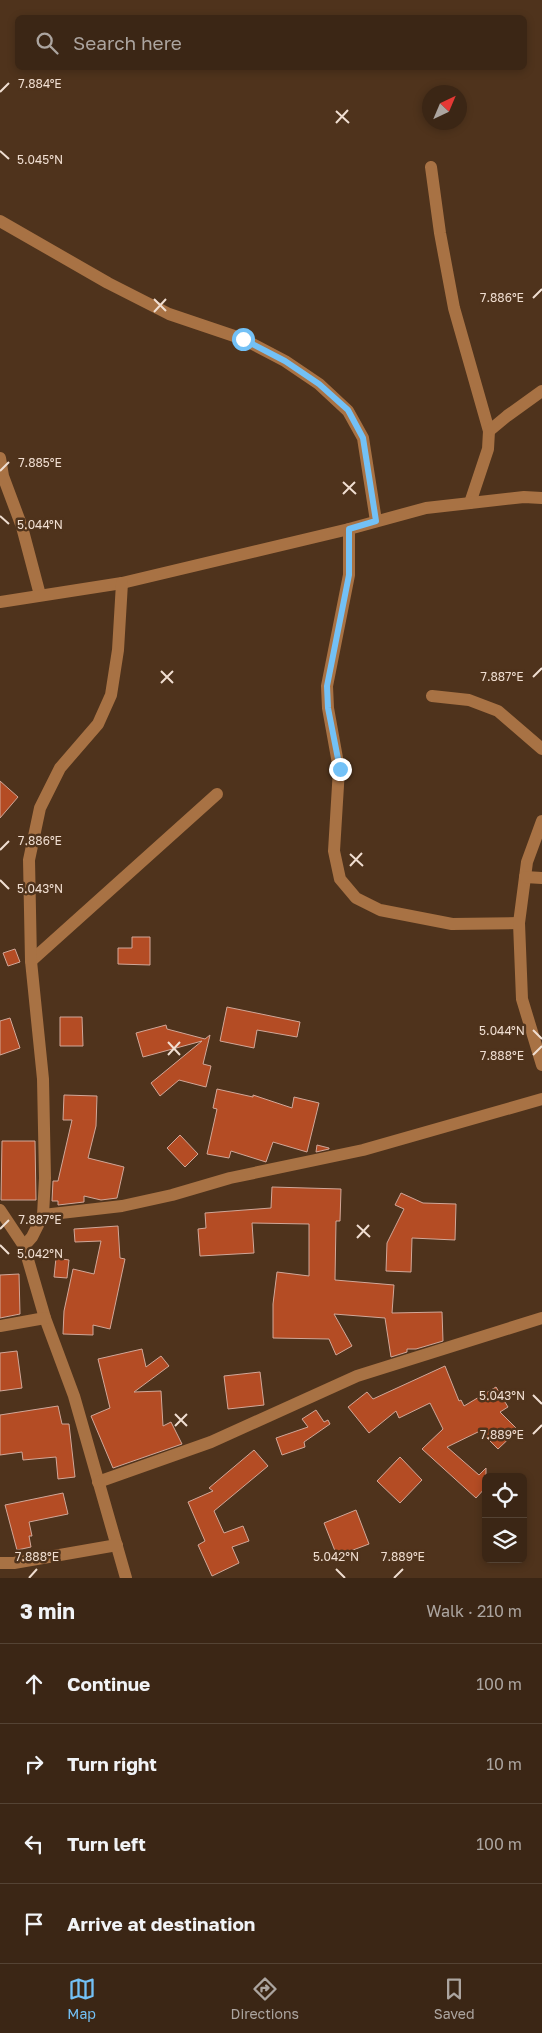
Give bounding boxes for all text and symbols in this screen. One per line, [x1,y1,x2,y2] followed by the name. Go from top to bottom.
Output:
[15,15,527,70] search box
[33,29,61,57] icon: search
[73,31,182,54] text: Search here
[18,76,62,91] text: 7.884°E
[422,85,467,130] north arrow
[17,152,63,167] text: 5.045°N
[480,290,524,305] text: 7.886°E
[232,328,255,351] route start
[18,455,62,470] text: 7.885°E
[17,517,63,532] text: 5.044°N
[481,669,523,684] text: 7.887°E
[329,758,352,781] route end
[18,833,62,848] text: 7.886°E
[17,881,63,896] text: 5.043°N
[479,1023,525,1038] text: 5.044°N
[480,1048,524,1063] text: 7.888°E
[19,1212,61,1227] text: 7.887°E
[17,1246,63,1261] text: 5.042°N
[479,1388,525,1403] text: 5.043°N
[480,1427,524,1442] text: 7.889°E
[482,1473,527,1563] map controls
[482,1473,527,1518] button: locate
[482,1518,527,1563] button: layers
[15,1549,59,1564] text: 7.888°E
[313,1549,359,1564] text: 5.042°N
[381,1549,425,1564] text: 7.889°E
[20,1598,75,1624] text: 3 min
[426,1601,522,1621] text: Walk · 210 m
[20,1670,48,1698] icon: ahead
[67,1672,150,1695] text: Continue
[476,1674,522,1694] text: 100 m
[20,1750,48,1778] icon: right
[67,1752,157,1775] text: Turn right
[486,1754,522,1774] text: 10 m
[20,1830,48,1858] icon: left
[67,1832,146,1855] text: Turn left
[476,1834,522,1854] text: 100 m
[20,1910,48,1938] icon: arrive
[67,1912,255,1935] text: Arrive at destination
[67,1975,96,2022] tab: Map
[231,1975,299,2022] tab: Directions
[434,1975,475,2022] tab: Saved

